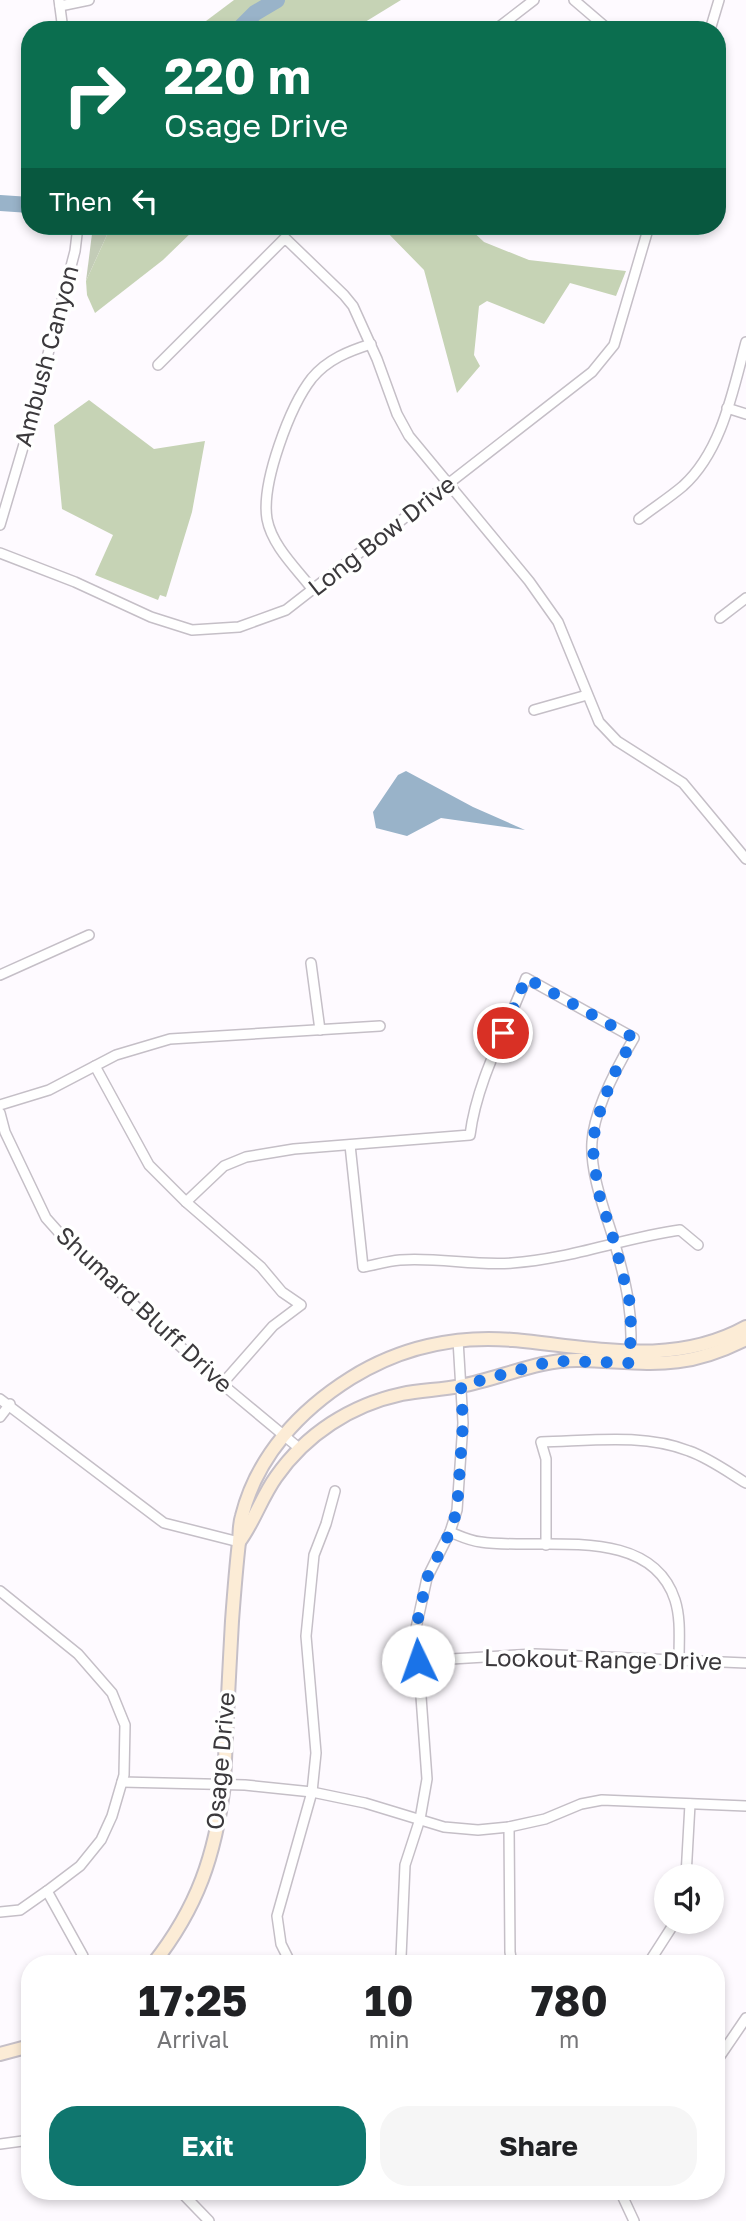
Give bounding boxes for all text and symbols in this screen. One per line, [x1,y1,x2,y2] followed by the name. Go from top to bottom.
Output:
[164,46,311,105] text: 220 m
[49,49,140,140] icon: right
[164,106,348,144] text: Osage Drive
[126,182,164,220] icon: left
[49,186,112,217] text: Then
[7,262,84,449] street label: Ambush Canyon
[302,468,460,601] street label: Long Bow Drive
[473,1003,533,1063] pin
[484,1014,522,1052] icon: arrive
[51,1220,239,1398] street label: Shumard Bluff Drive
[381,1624,455,1698] position arrow
[484,1642,722,1675] street label: Lookout Range Drive
[199,1691,240,1831] street label: Osage Drive
[654,1864,724,1934] map controls
[654,1864,724,1934] button: sound
[138,1975,247,2025] text: 17:25
[365,1975,414,2025] text: 10
[531,1975,608,2025] text: 780
[157,2025,229,2053] text: Arrival
[369,2025,409,2053] text: min
[559,2025,579,2053] text: m
[49,2106,366,2186] button: Exit
[380,2106,697,2186] button: Share

